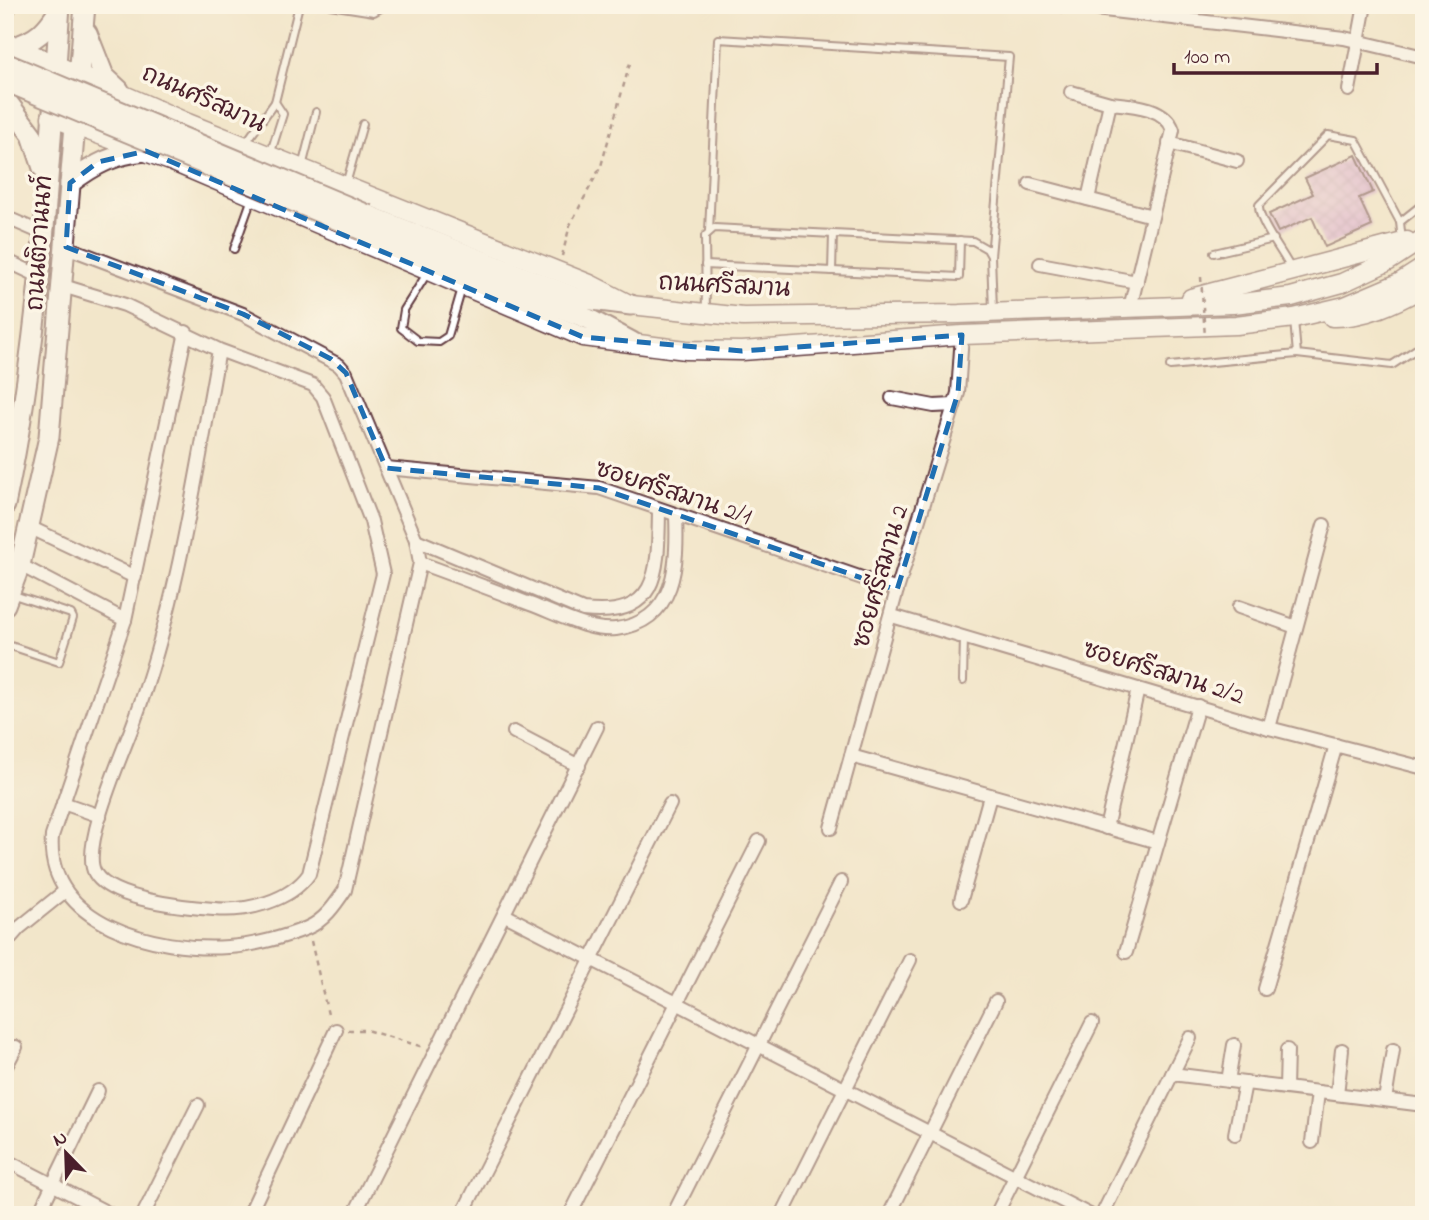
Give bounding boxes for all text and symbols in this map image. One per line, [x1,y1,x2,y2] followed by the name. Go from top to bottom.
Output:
[1174,32,1376,76] scale bar
[1184,43,1230,73] text: 100 m
[136,57,271,143] street label: ถนนศรีสมาน
[18,174,63,312] street label: ถนนติวานนท์
[657,266,791,308] street label: ถนนศรีสมาน
[590,452,756,536] street label: ซอยศรีสมาน 2/1
[845,501,919,653] street label: ซอยศรีสมาน 2
[1078,633,1248,715] street label: ซอยศรีสมาน 2/2
[32,1118,102,1188] north arrow
[49,1125,72,1155] text: N

